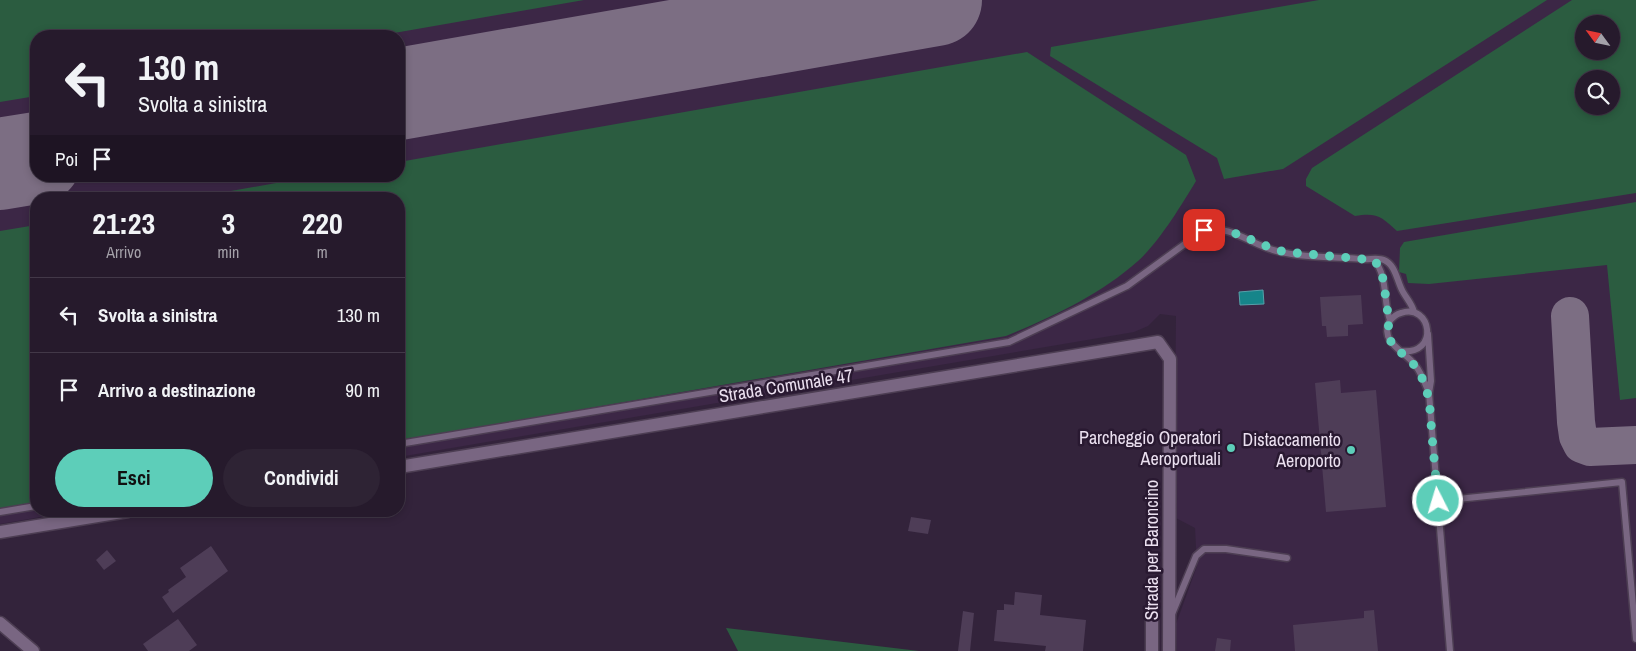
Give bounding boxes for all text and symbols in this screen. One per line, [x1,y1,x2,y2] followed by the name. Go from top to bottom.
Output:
[1575,15,1620,60] north arrow
[1575,15,1620,115] map controls
[138,44,219,91] text: 130 m
[55,50,120,115] icon: left
[1575,70,1620,115] button: search
[138,89,267,119] text: Svolta a sinistra
[88,145,116,173] icon: arrive
[55,146,78,172] text: Poi
[92,203,155,243] text: 21:23
[222,203,235,243] text: 3
[302,203,343,243] text: 220
[1183,209,1225,251] pin
[1190,216,1218,244] icon: arrive
[106,241,141,263] text: Arrivo
[217,241,239,263] text: min
[317,241,328,263] text: m
[55,301,83,329] icon: left
[98,302,218,328] text: Svolta a sinistra
[337,302,380,328] text: 130 m
[717,363,855,408] street label: Strada Comunale 47
[55,376,83,404] icon: arrive
[98,377,256,403] text: Arrivo a destinazione
[345,377,380,403] text: 90 m
[1079,425,1221,471] place label: Parcheggio Operatori Aeroportuali
[1243,427,1341,473] place label: Distaccamento Aeroporto
[1225,442,1237,454] marker: Parcheggio Operatori Aeroportuali
[1345,444,1357,456] marker: Distaccamento Aeroporto
[55,449,213,507] button: Esci
[223,449,380,507] button: Condividi
[1411,474,1463,526] position arrow
[1139,480,1164,620] street label: Strada per Baroncino

